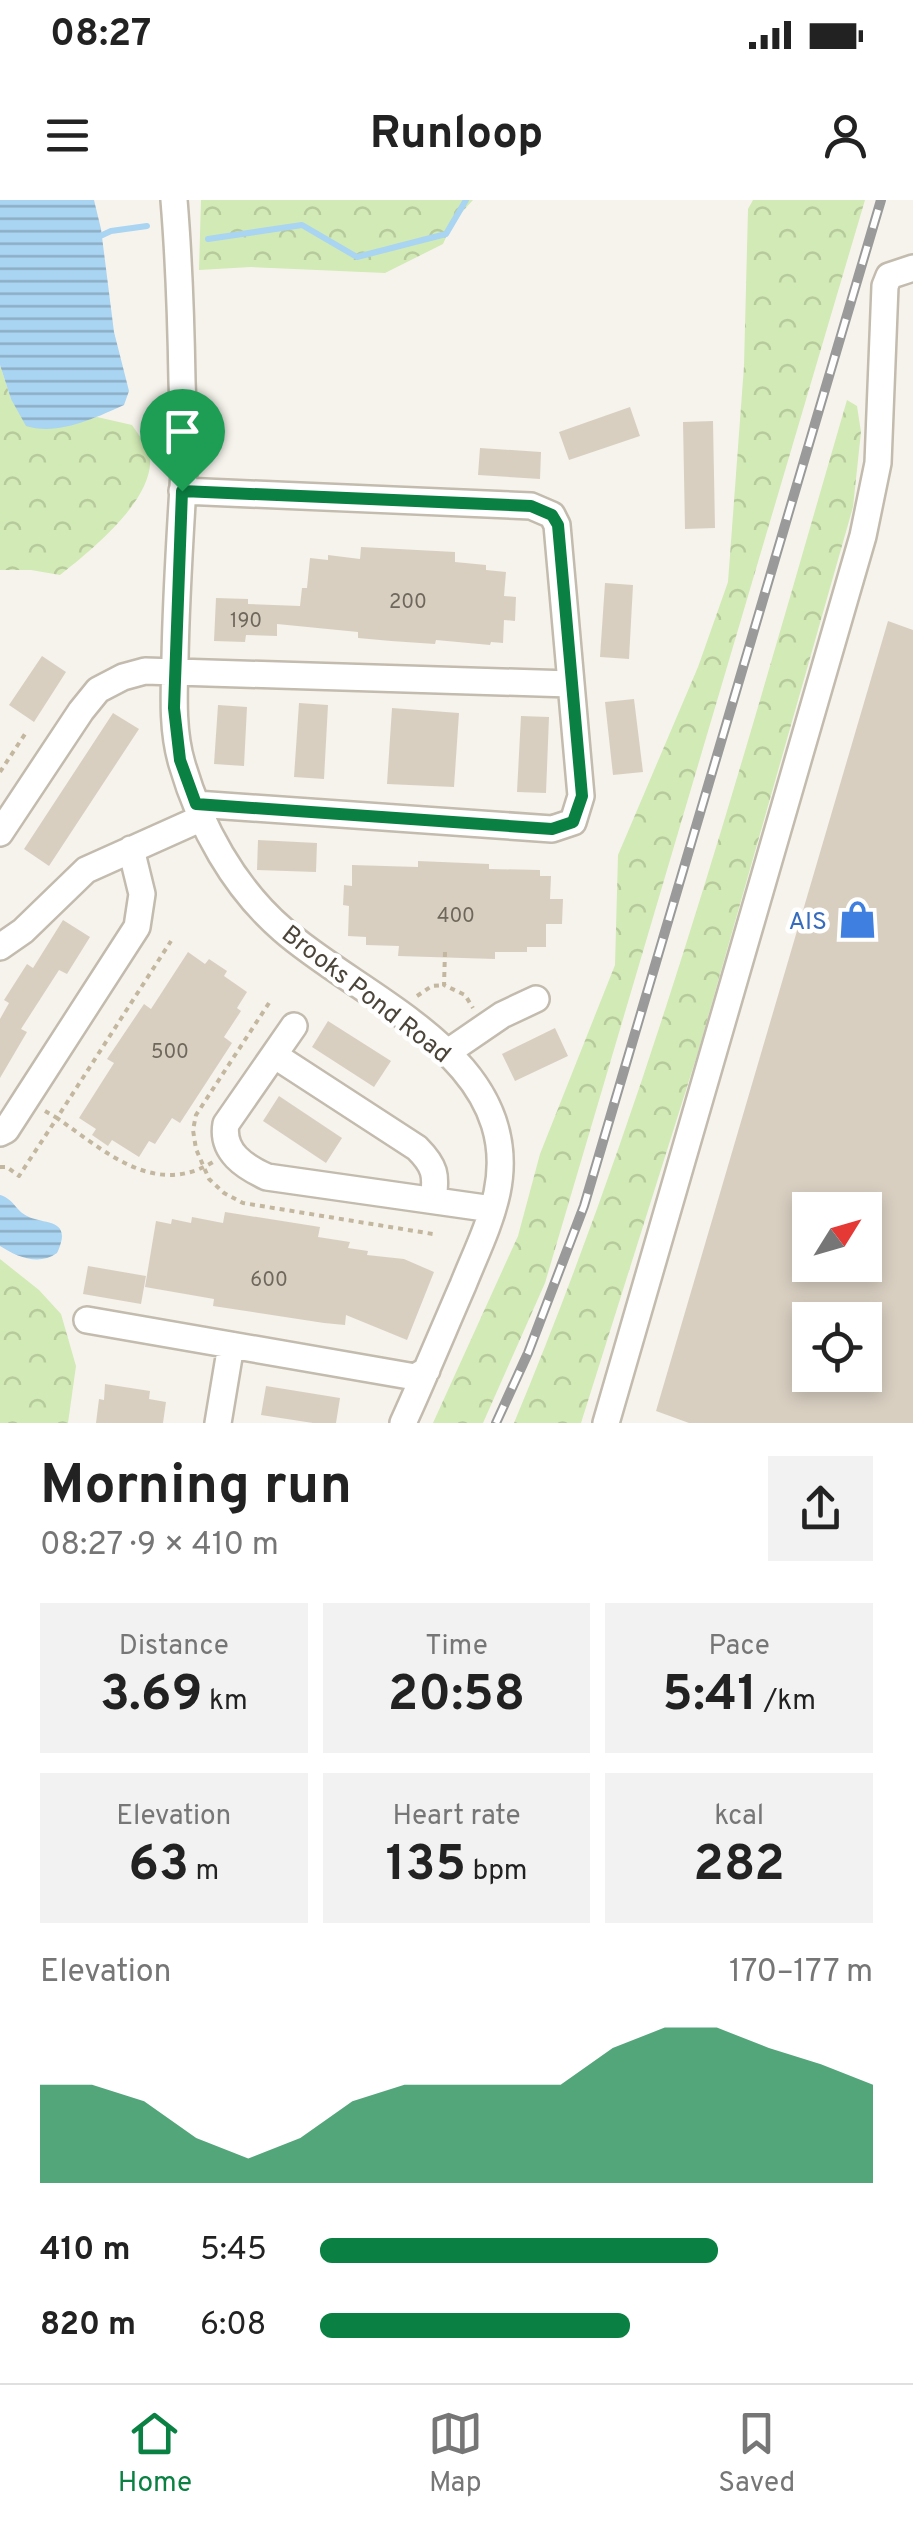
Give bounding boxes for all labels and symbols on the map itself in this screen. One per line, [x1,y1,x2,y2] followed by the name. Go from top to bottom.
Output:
[140,389,225,492] pin
[389,590,427,616] house number: 200
[230,609,262,635] house number: 190
[836,899,878,941] shop icon: AIS
[437,904,475,930] house number: 400
[788,907,827,939] place label: AIS
[274,919,456,1071] street label: Brooks Pond Road
[151,1040,189,1066] house number: 500
[792,1192,882,1282] north arrow
[250,1268,288,1294] house number: 600

